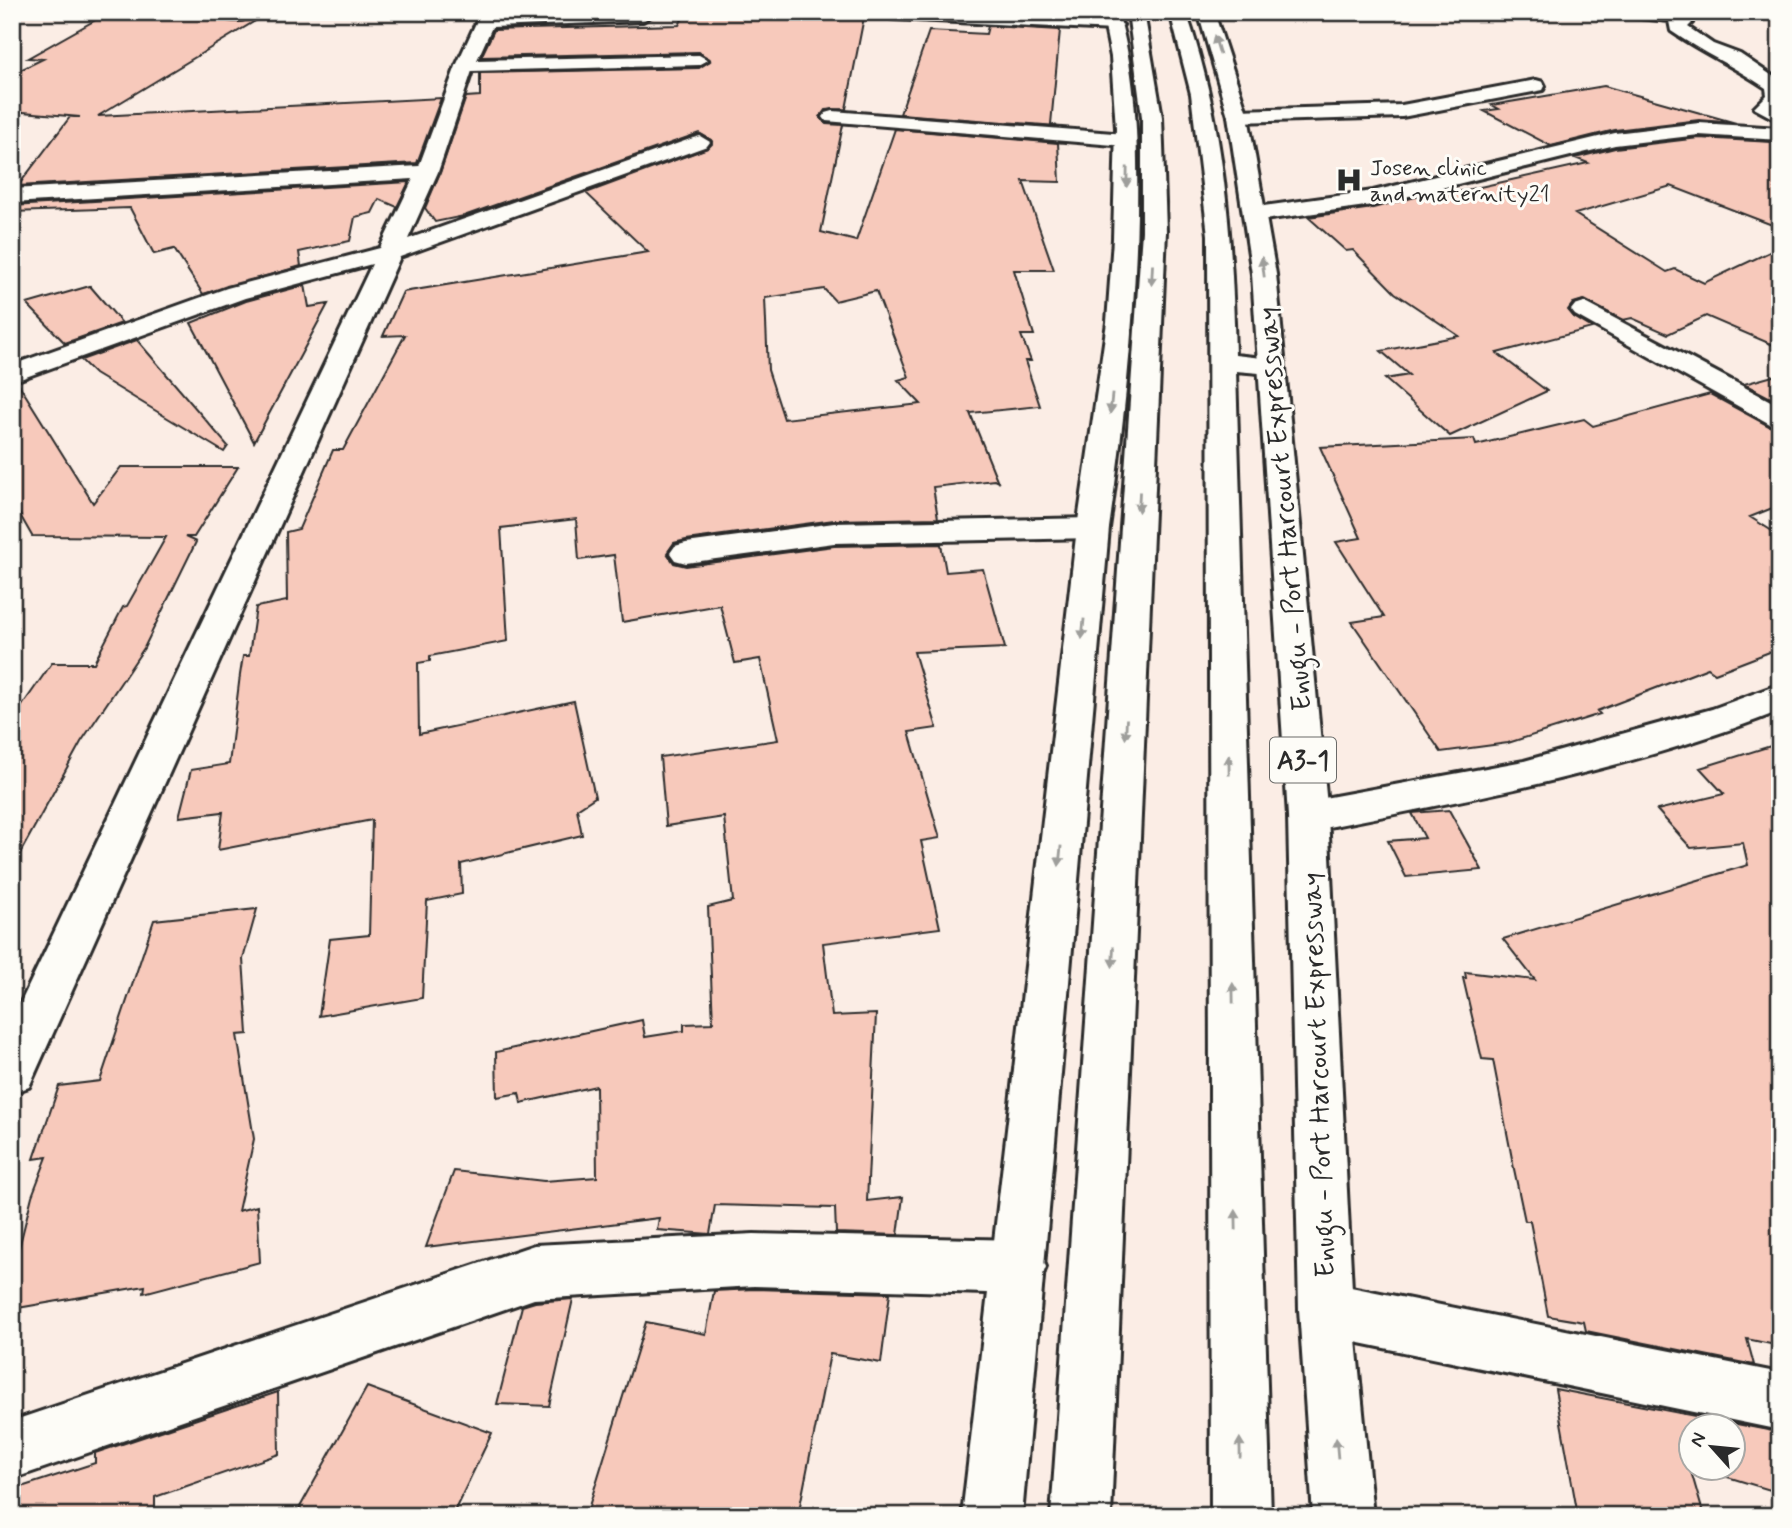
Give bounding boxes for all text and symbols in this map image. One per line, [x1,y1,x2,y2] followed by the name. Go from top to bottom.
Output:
[1211,34,1221,55] one-way arrow
[1370,154,1550,210] place label: Josen clinic and maternity21
[1334,165,1364,195] hospital icon: Josen clinic and maternity21
[1121,166,1132,188] one-way arrow
[1258,256,1269,278] one-way arrow
[1146,264,1157,286] one-way arrow
[1249,305,1325,712] street label: Enugu - Port Harcourt Expressway
[1105,393,1116,415] one-way arrow
[1133,492,1144,514] one-way arrow
[1077,619,1088,641] one-way arrow
[1120,719,1131,741] one-way arrow
[1270,738,1336,782] road number: A3-1
[1223,754,1235,776] one-way arrow
[1055,845,1066,867] one-way arrow
[1294,872,1348,1278] street label: Enugu - Port Harcourt Expressway
[1107,946,1118,968] one-way arrow
[1227,981,1238,1003] one-way arrow
[1231,1209,1242,1231] one-way arrow
[1676,1412,1746,1482] north arrow
[1684,1429,1712,1451] text: N
[1234,1436,1246,1458] one-way arrow
[1331,1437,1342,1459] one-way arrow

